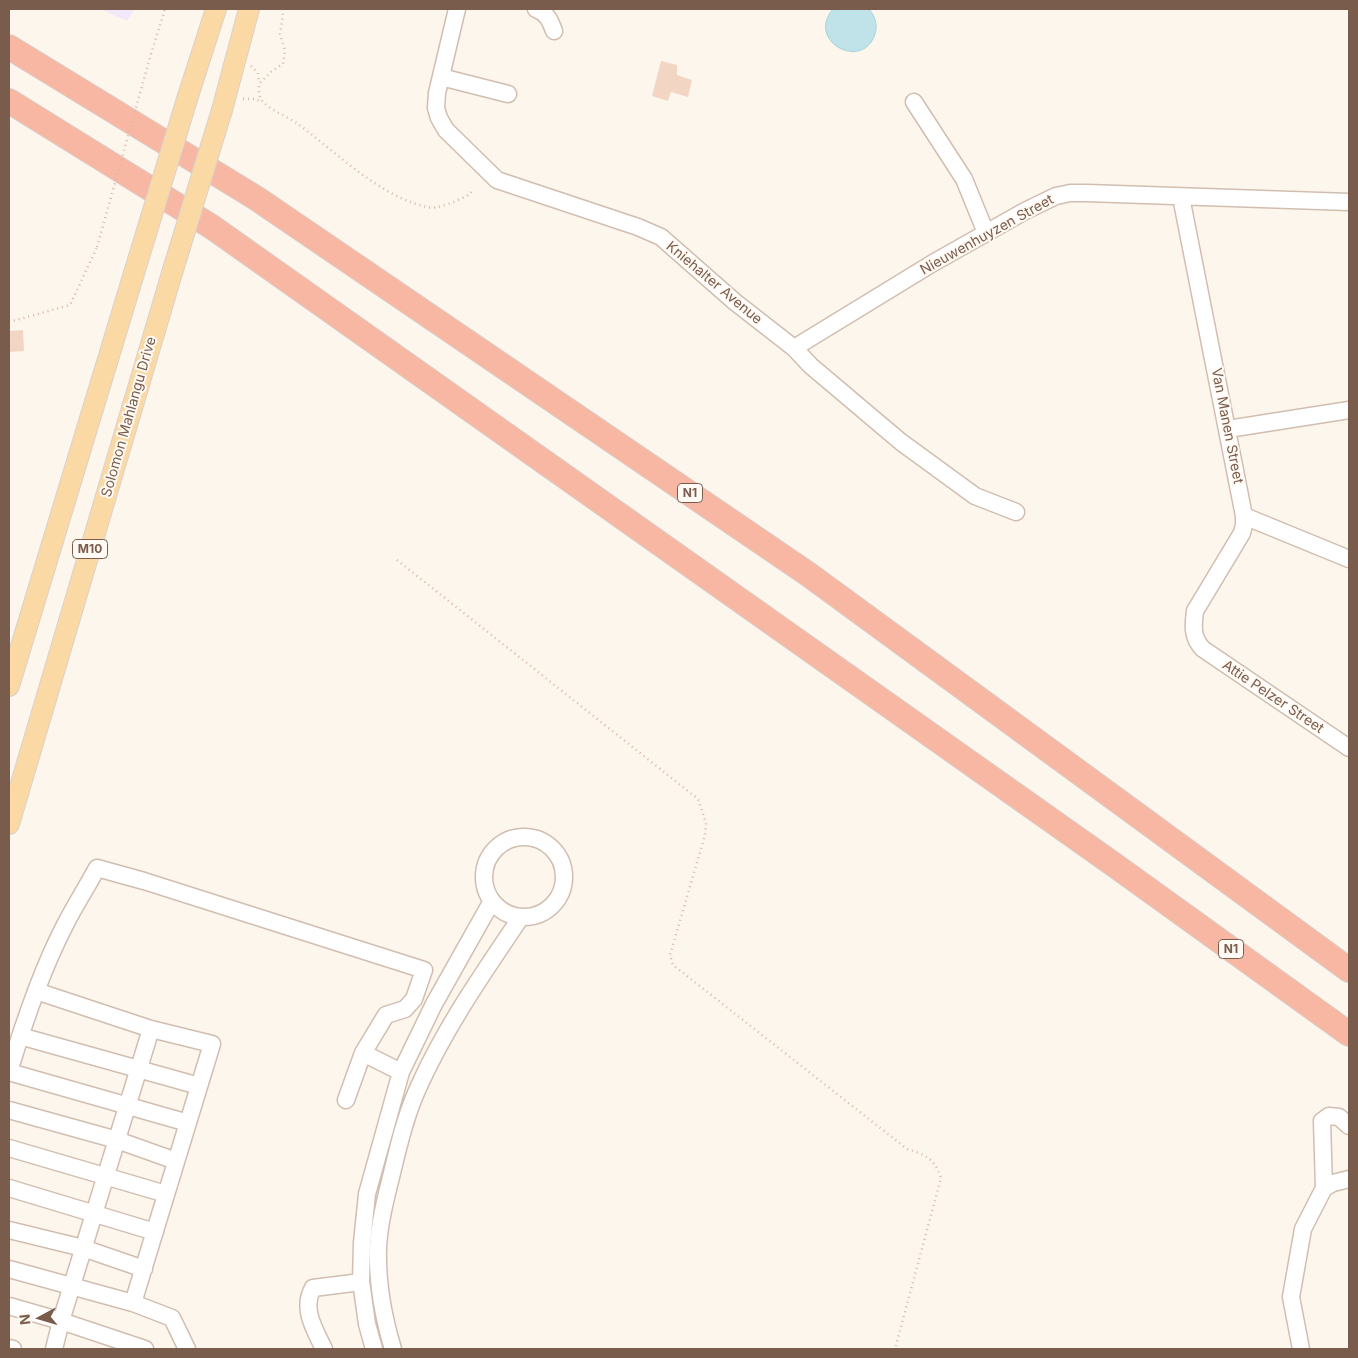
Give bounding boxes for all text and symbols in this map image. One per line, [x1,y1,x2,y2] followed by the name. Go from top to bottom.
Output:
[917,191,1057,279] street label: Nieuwenhuyzen Street
[663,238,765,328] street label: Kniehalter Avenue
[98,335,160,499] street label: Solomon Mahlangu Drive
[1208,367,1246,485] street label: Van Manen Street
[678,483,702,502] road number: N1
[72,540,108,558] road number: M10
[1219,657,1327,737] street label: Attie Pelzer Street
[1218,940,1244,959] road number: N1
[15,1293,65,1343] north arrow
[16,1313,34,1326] text: N

